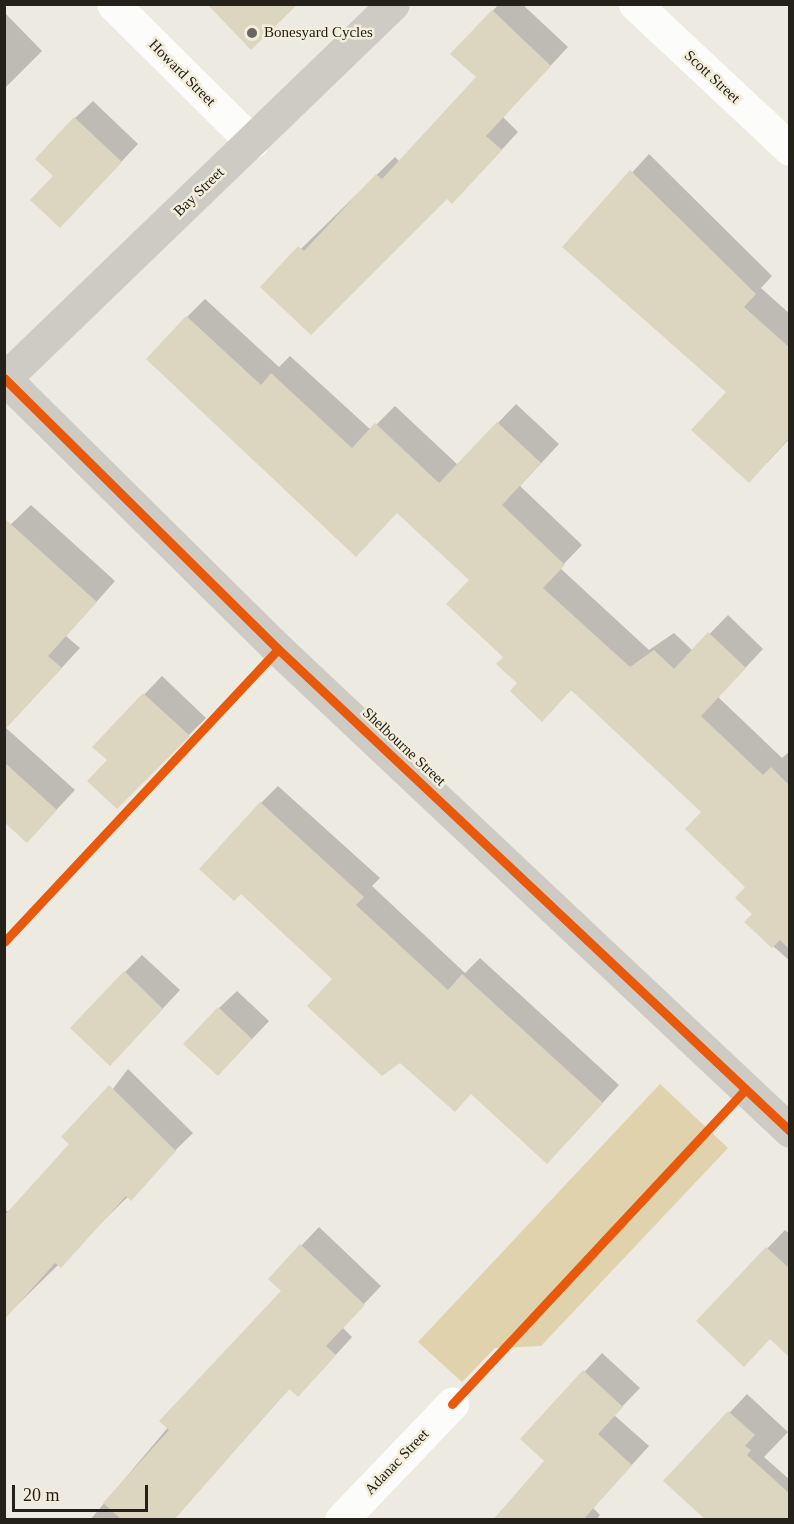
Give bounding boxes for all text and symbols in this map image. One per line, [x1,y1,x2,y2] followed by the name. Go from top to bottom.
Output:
[264,24,373,42] place label: Bonesyard Cycles
[245,26,259,40] marker: Bonesyard Cycles
[145,36,219,110] street label: Howard Street
[680,47,744,107] street label: Scott Street
[170,164,228,220] street label: Bay Street
[359,704,449,790] street label: Shelbourne Street
[361,1425,433,1499] street label: Adanac Street
[15,1473,152,1511] scale bar
[23,1485,60,1505] text: 20 m

